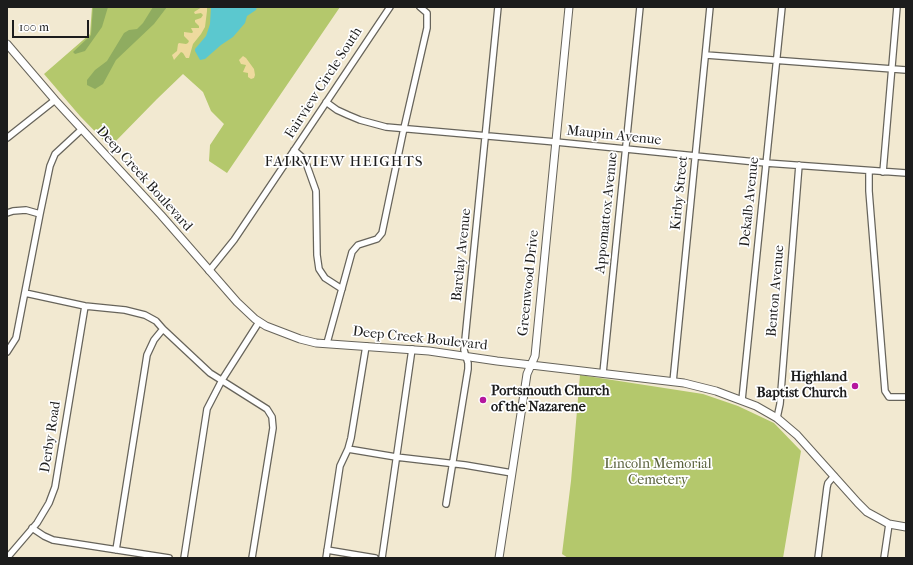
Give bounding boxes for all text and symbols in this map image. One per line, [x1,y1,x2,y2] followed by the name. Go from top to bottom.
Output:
[14,12,91,38] scale bar
[19,20,49,34] text: 100 m
[282,24,366,142] street label: Fairview Circle South
[92,123,196,235] street label: Deep Creek Boulevard
[566,123,662,149] street label: Maupin Avenue
[592,152,622,274] street label: Appomattox Avenue
[264,153,424,171] district label: FAIRVIEW HEIGHTS
[668,155,692,231] street label: Kirby Street
[737,156,763,248] street label: Dekalb Avenue
[449,208,475,302] street label: Barclay Avenue
[515,229,543,337] street label: Greenwood Drive
[764,244,788,338] street label: Benton Avenue
[352,324,488,354] street label: Deep Creek Boulevard
[757,370,847,402] place label: Highland Baptist Church
[850,381,860,391] marker: Highland Baptist Church
[491,384,610,416] place label: Portsmouth Church of the Nazarene
[478,395,488,405] marker: Portsmouth Church of the Nazarene
[37,400,65,474] street label: Derby Road
[604,457,712,490] park label: Lincoln Memorial Cemetery

